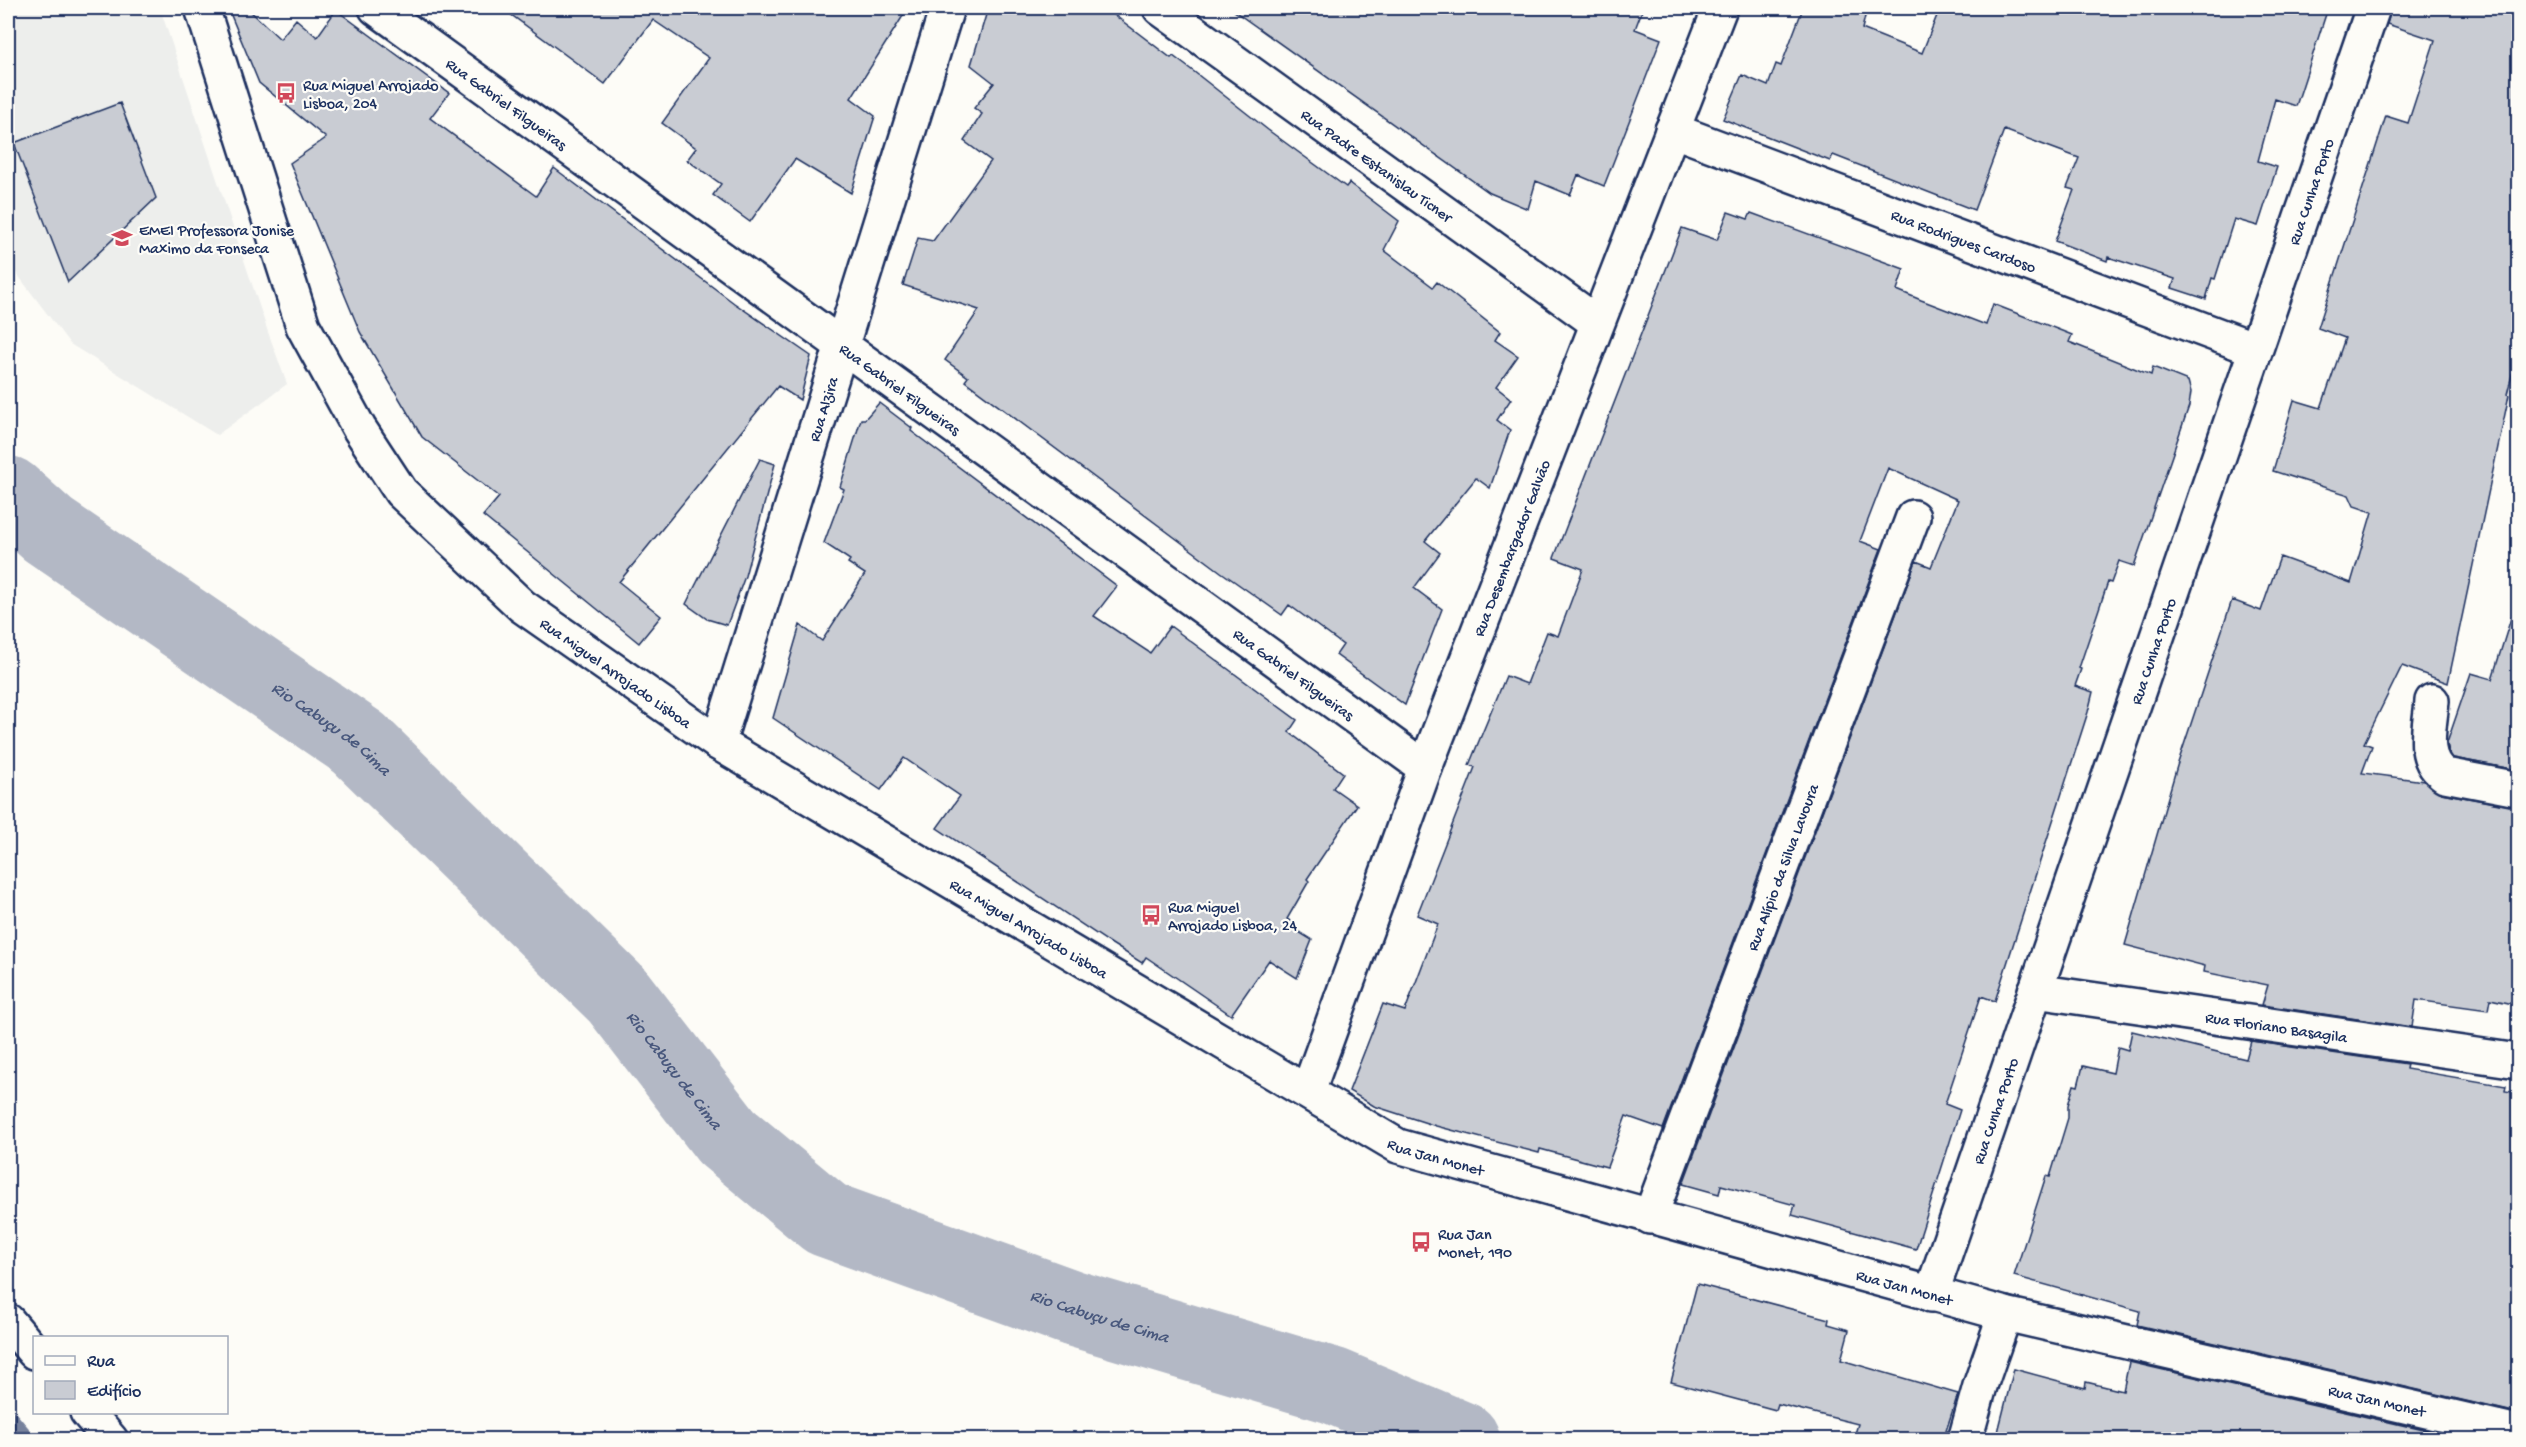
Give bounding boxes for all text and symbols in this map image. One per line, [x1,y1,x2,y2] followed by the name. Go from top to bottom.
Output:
[441,56,570,157] street label: Rua Gabriel Filgueiras
[303,78,439,115] place label: Rua Miguel Arrojado Lisboa, 204
[274,81,298,105] bus stop icon: Rua Miguel Arrojado Lisboa, 204
[1296,107,1456,229] street label: Rua Padre Estanislau Ticner
[2286,137,2340,248] street label: Rua Cunha Porto
[1888,207,2038,279] street label: Rua Rodrigues Cardoso
[139,223,295,260] place label: EMEI Professora Jonise Maximo da Fonseca
[110,226,134,250] school or university icon: EMEI Professora Jonise Maximo da Fonseca
[835,341,964,442] street label: Rua Gabriel Filgueiras
[806,374,845,445] street label: Rua Alzira
[1471,458,1557,640] street label: Rua Desembargador Galvão
[2128,596,2183,708] street label: Rua Cunha Porto
[535,615,695,735] street label: Rua Miguel Arrojado Lisboa
[1228,626,1357,727] street label: Rua Gabriel Filgueiras
[267,678,395,782] water label: Rio Cabuçu de Cima
[1745,781,1825,954] street label: Rua Alípio da Silva Lavoura
[945,876,1111,985] street label: Rua Miguel Arrojado Lisboa
[1168,900,1298,937] place label: Rua Miguel Arrojado Lisboa, 24
[1139,903,1163,927] bus stop icon: Rua Miguel Arrojado Lisboa, 24
[621,1008,726,1135] water label: Rio Cabuçu de Cima
[2204,1010,2349,1049] street label: Rua Floriano Basagila
[1971,1056,2025,1167] street label: Rua Cunha Porto
[1383,1136,1487,1183] street label: Rua Jan Monet
[1438,1227,1512,1264] place label: Rua Jan Monet, 190
[1409,1230,1433,1254] bus stop icon: Rua Jan Monet, 190
[1853,1267,1955,1312] street label: Rua Jan Monet
[1027,1286,1172,1350] water label: Rio Cabuçu de Cima
[33,1336,228,1414] legend
[87,1352,116,1373] text: Rua
[87,1382,141,1403] text: Edifício
[2326,1383,2428,1424] street label: Rua Jan Monet

